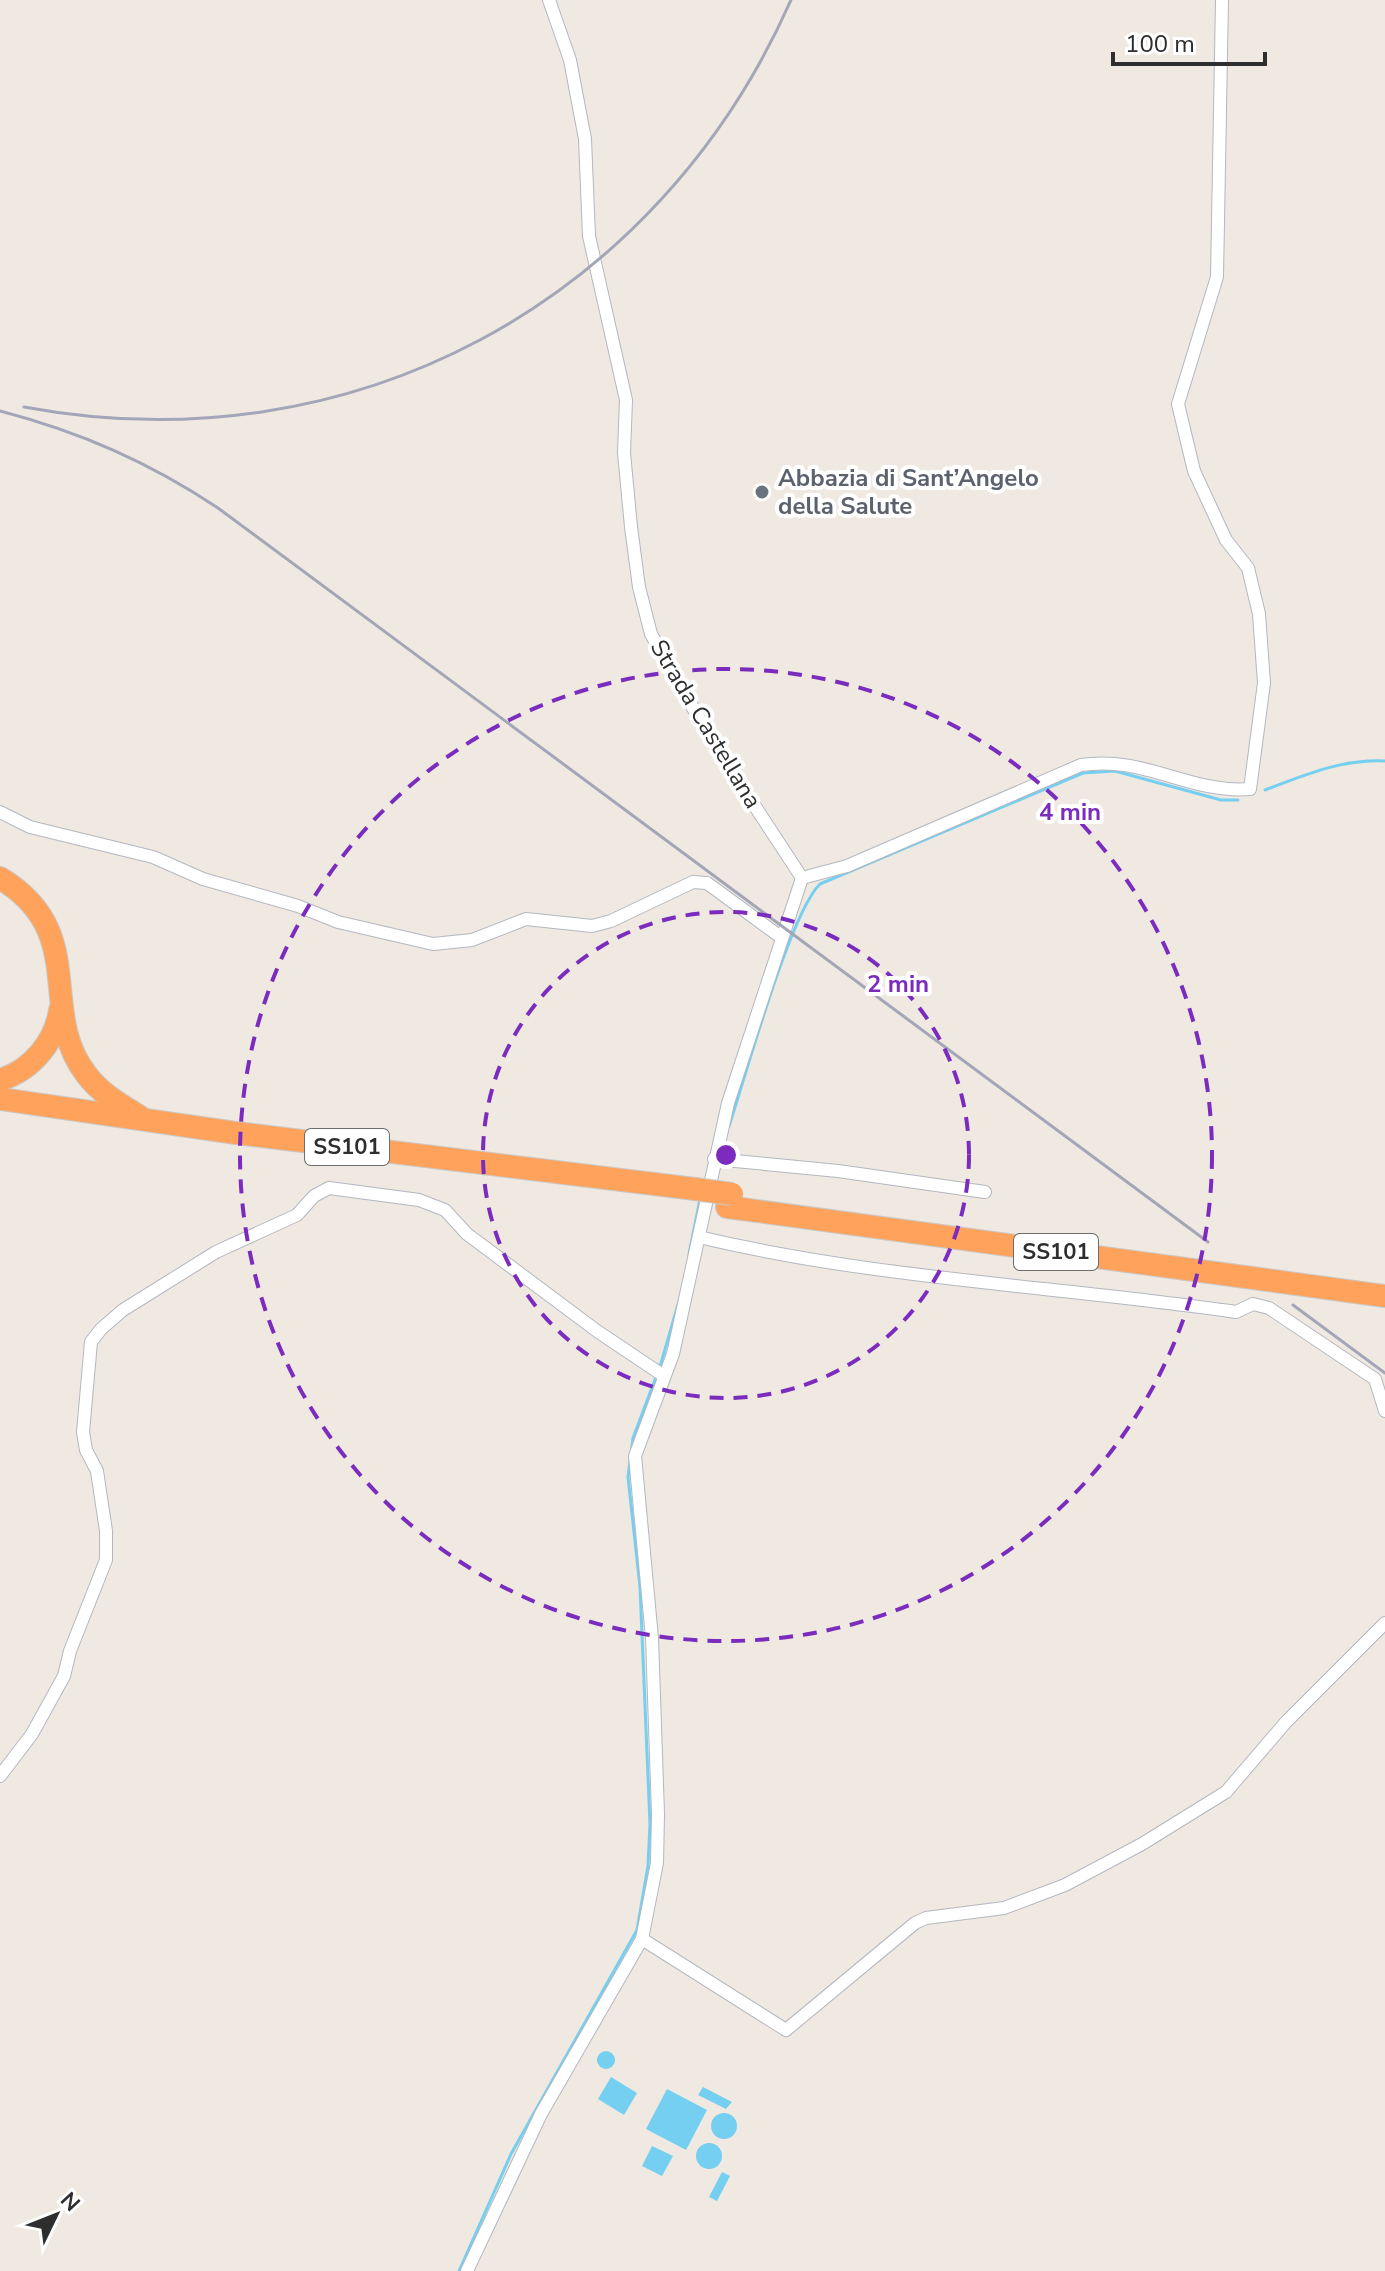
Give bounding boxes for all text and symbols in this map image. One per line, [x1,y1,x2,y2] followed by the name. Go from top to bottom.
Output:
[1113,16,1265,66] scale bar
[1125,28,1195,60] text: 100 m
[778,462,1039,522] place label: Abbazia di Sant’Angelo della Salute
[753,483,771,501] marker: Abbazia di Sant’Angelo della Salute
[643,634,769,814] street label: Strada Castellana
[1039,796,1101,828] text: 4 min
[867,968,929,1000] text: 2 min
[305,1129,389,1165] road number: SS101
[712,1141,740,1169] centre of rings
[1014,1234,1098,1270] road number: SS101
[16,2175,96,2255] north arrow
[53,2186,86,2218] text: N

